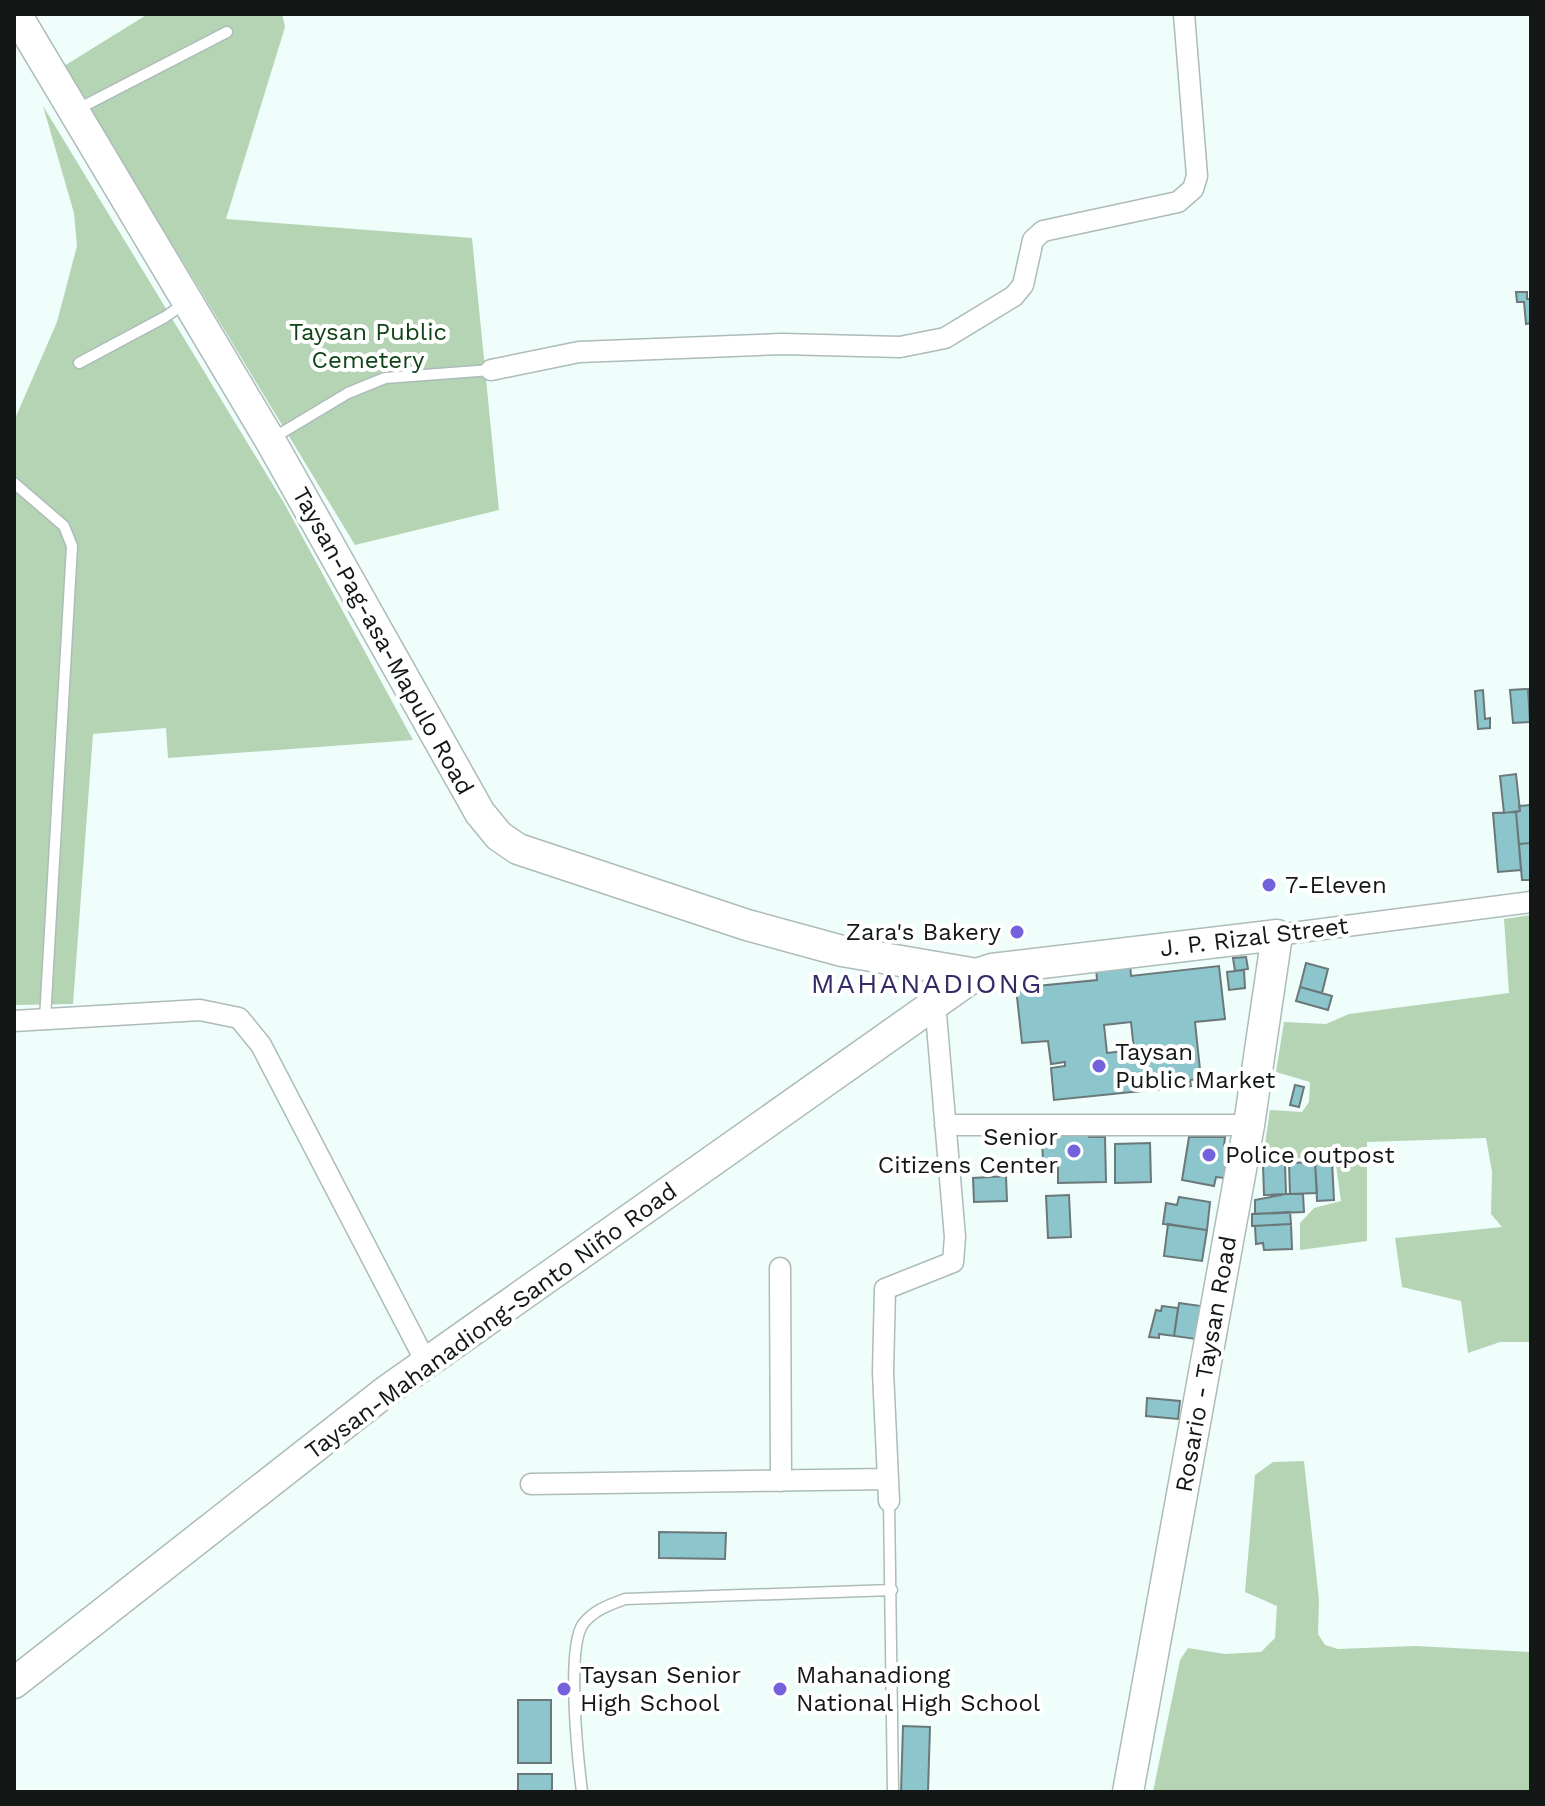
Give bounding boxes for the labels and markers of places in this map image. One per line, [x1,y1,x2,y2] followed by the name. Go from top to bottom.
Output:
[1285,871,1387,899] place label: 7-Eleven
[1260,876,1278,894] marker: 7-Eleven
[846,918,1002,946] place label: Zara's Bakery
[1008,923,1026,941] marker: Zara's Bakery
[1115,1038,1275,1094] place label: Taysan Public Market
[1090,1057,1108,1075] marker: Taysan Public Market
[878,1123,1058,1179] place label: Senior Citizens Center
[1225,1141,1394,1169] place label: Police outpost
[1065,1142,1083,1160] marker: Senior Citizens Center
[1200,1146,1218,1164] marker: Police outpost
[580,1661,741,1717] place label: Taysan Senior High School
[796,1661,1041,1717] place label: Mahanadiong National High School
[555,1680,573,1698] marker: Taysan Senior High School
[771,1680,789,1698] marker: Mahanadiong National High School

